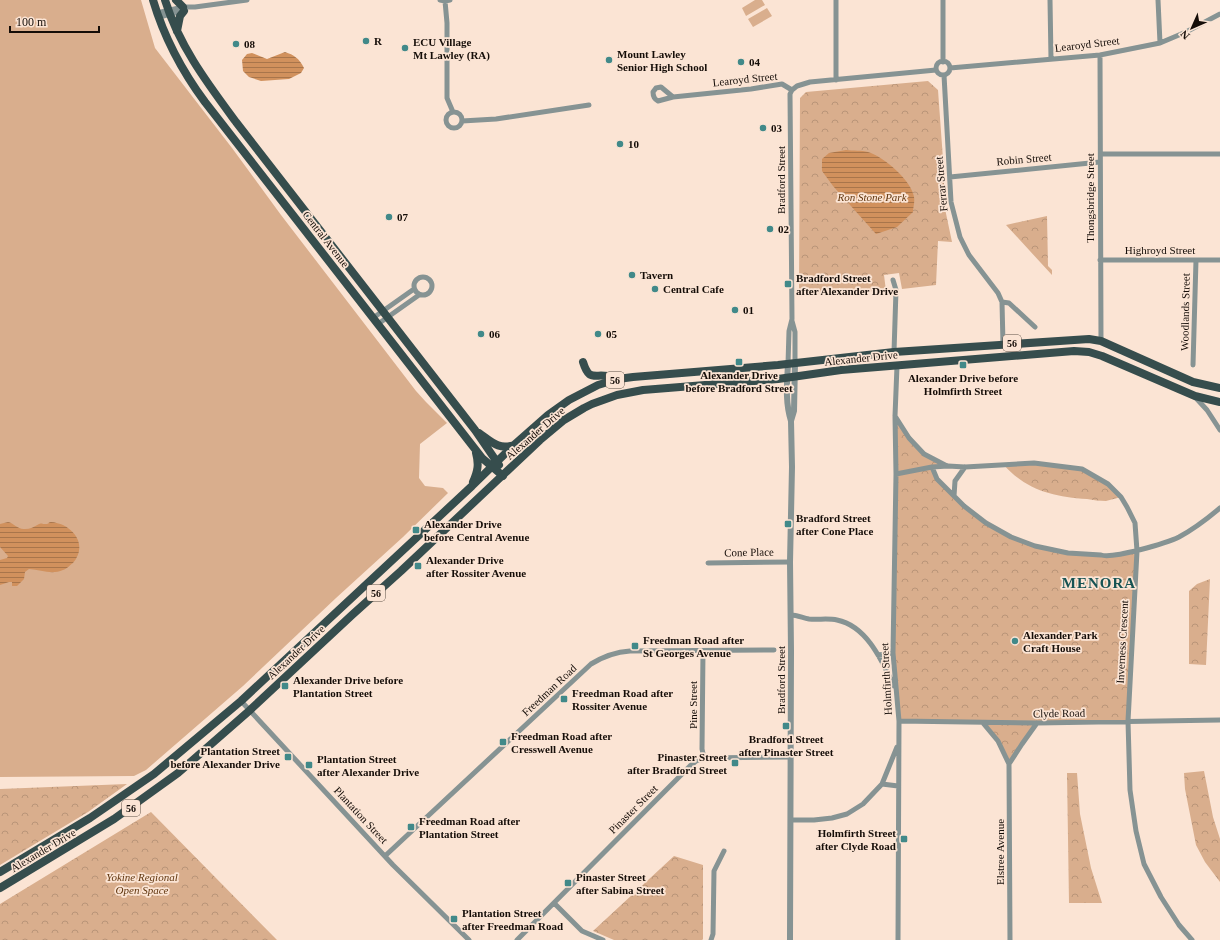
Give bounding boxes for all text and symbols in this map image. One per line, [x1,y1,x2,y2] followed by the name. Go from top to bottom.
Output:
[10,8,99,34] scale bar
[1172,8,1212,48] north arrow
[16,15,47,29] text: 100 m
[1178,28,1192,42] text: N
[1054,34,1120,54] street label: Learoyd Street
[374,35,383,47] place label: R
[361,36,371,46] marker: R
[413,36,490,62] place label: ECU Village Mt Lawley (RA)
[244,38,256,50] place label: 08
[231,39,241,49] marker: 08
[400,43,410,53] marker: ECU Village Mt Lawley (RA)
[617,48,707,73] place label: Mount Lawley Senior High School
[604,55,614,65] marker: Mount Lawley Senior High School
[749,56,761,68] place label: 04
[736,57,746,67] marker: 04
[712,70,778,88] street label: Learoyd Street
[771,122,783,134] place label: 03
[758,123,768,133] marker: 03
[628,138,640,150] place label: 10
[615,139,625,149] marker: 10
[775,146,787,214] street label: Bradford Street
[996,151,1052,167] street label: Robin Street
[1084,153,1096,243] street label: Thongsbridge Street
[933,156,949,212] street label: Ferrar Street
[836,191,908,203] park label: Ron Stone Park
[300,209,352,270] street label: Central Avenue
[397,211,409,223] place label: 07
[384,212,394,222] marker: 07
[778,223,790,235] place label: 02
[765,224,775,234] marker: 02
[1125,244,1195,256] street label: Highroyd Street
[640,269,673,281] place label: Tavern
[627,270,637,280] marker: Tavern
[796,272,898,297] place label: Bradford Street after Alexander Drive
[1178,273,1192,351] street label: Woodlands Street
[783,279,793,289] marker: Bradford Street after Alexander Drive
[663,283,724,295] place label: Central Cafe
[650,284,660,294] marker: Central Cafe
[743,304,754,316] place label: 01
[730,305,740,315] marker: 01
[489,328,501,340] place label: 06
[606,328,618,340] place label: 05
[476,329,486,339] marker: 06
[593,329,603,339] marker: 05
[1003,335,1021,351] road number: 56
[824,348,898,368] street label: Alexander Drive
[734,357,744,367] marker: Alexander Drive before Bradford Street
[958,360,968,370] marker: Alexander Drive before Holmfirth Street
[685,369,793,394] place label: Alexander Drive before Bradford Street
[606,372,624,388] road number: 56
[908,372,1018,397] place label: Alexander Drive before Holmfirth Street
[503,404,567,462] street label: Alexander Drive
[796,512,873,537] place label: Bradford Street after Cone Place
[424,518,529,543] place label: Alexander Drive before Central Avenue
[783,519,793,529] marker: Bradford Street after Cone Place
[411,525,421,535] marker: Alexander Drive before Central Avenue
[724,546,774,558] street label: Cone Place
[426,554,526,579] place label: Alexander Drive after Rossiter Avenue
[413,561,423,571] marker: Alexander Drive after Rossiter Avenue
[1062,575,1136,591] district label: MENORA
[367,585,385,601] road number: 56
[1114,600,1130,684] street label: Inverness Crescent
[265,622,327,681] street label: Alexander Drive
[1023,629,1099,654] place label: Alexander Park Craft House
[643,634,744,659] place label: Freedman Road after St Georges Avenue
[1010,636,1020,646] marker: Alexander Park Craft House
[630,641,640,651] marker: Freedman Road after St Georges Avenue
[878,643,894,715] street label: Holmfirth Street
[775,646,787,714] street label: Bradford Street
[519,661,579,718] street label: Freedman Road
[293,674,403,699] place label: Alexander Drive before Plantation Street
[280,681,290,691] marker: Alexander Drive before Plantation Street
[687,681,699,729] street label: Pine Street
[572,687,673,712] place label: Freedman Road after Rossiter Avenue
[559,694,569,704] marker: Freedman Road after Rossiter Avenue
[1033,707,1086,719] street label: Clyde Road
[781,721,791,731] marker: Bradford Street after Pinaster Street
[511,730,612,755] place label: Freedman Road after Cresswell Avenue
[739,733,834,758] place label: Bradford Street after Pinaster Street
[498,737,508,747] marker: Freedman Road after Cresswell Avenue
[170,745,280,770] place label: Plantation Street before Alexander Drive
[627,751,727,776] place label: Pinaster Street after Bradford Street
[283,752,293,762] marker: Plantation Street before Alexander Drive
[317,753,419,778] place label: Plantation Street after Alexander Drive
[730,758,740,768] marker: Pinaster Street after Bradford Street
[304,760,314,770] marker: Plantation Street after Alexander Drive
[606,782,660,836] street label: Pinaster Street
[332,784,390,846] street label: Plantation Street
[122,800,140,816] road number: 56
[419,815,520,840] place label: Freedman Road after Plantation Street
[994,819,1006,885] street label: Elstree Avenue
[406,822,416,832] marker: Freedman Road after Plantation Street
[8,826,78,874] street label: Alexander Drive
[816,827,896,852] place label: Holmfirth Street after Clyde Road
[899,834,909,844] marker: Holmfirth Street after Clyde Road
[106,871,178,896] park label: Yokine Regional Open Space
[576,871,665,896] place label: Pinaster Street after Sabina Street
[563,878,573,888] marker: Pinaster Street after Sabina Street
[462,907,563,932] place label: Plantation Street after Freedman Road
[449,914,459,924] marker: Plantation Street after Freedman Road

